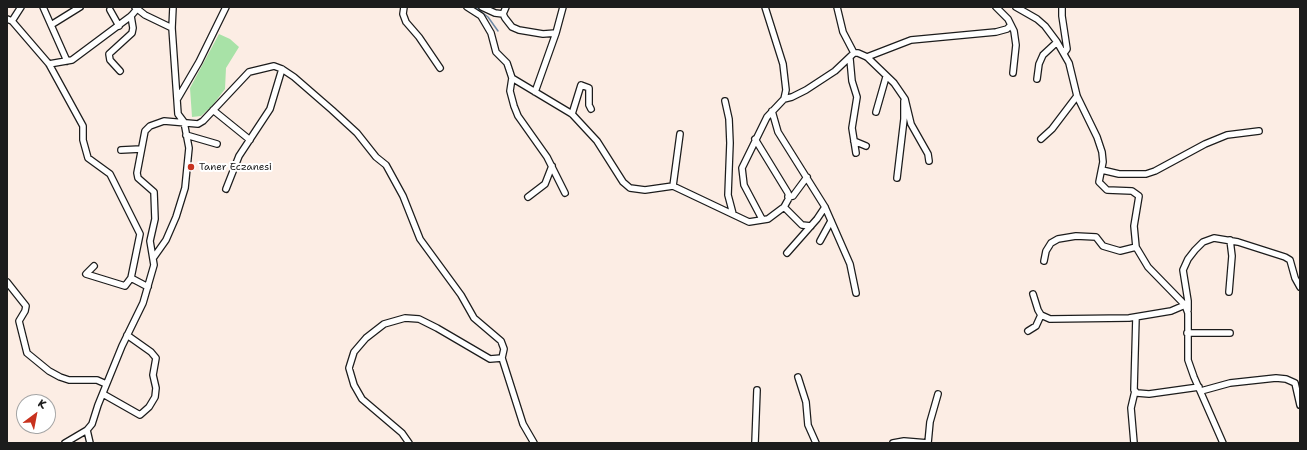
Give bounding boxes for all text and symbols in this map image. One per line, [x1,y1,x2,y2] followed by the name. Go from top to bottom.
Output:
[199,161,272,173] place label: Taner Eczanesi
[186,162,196,172] marker: Taner Eczanesi
[16,394,56,434] north arrow
[35,396,49,413] text: K

